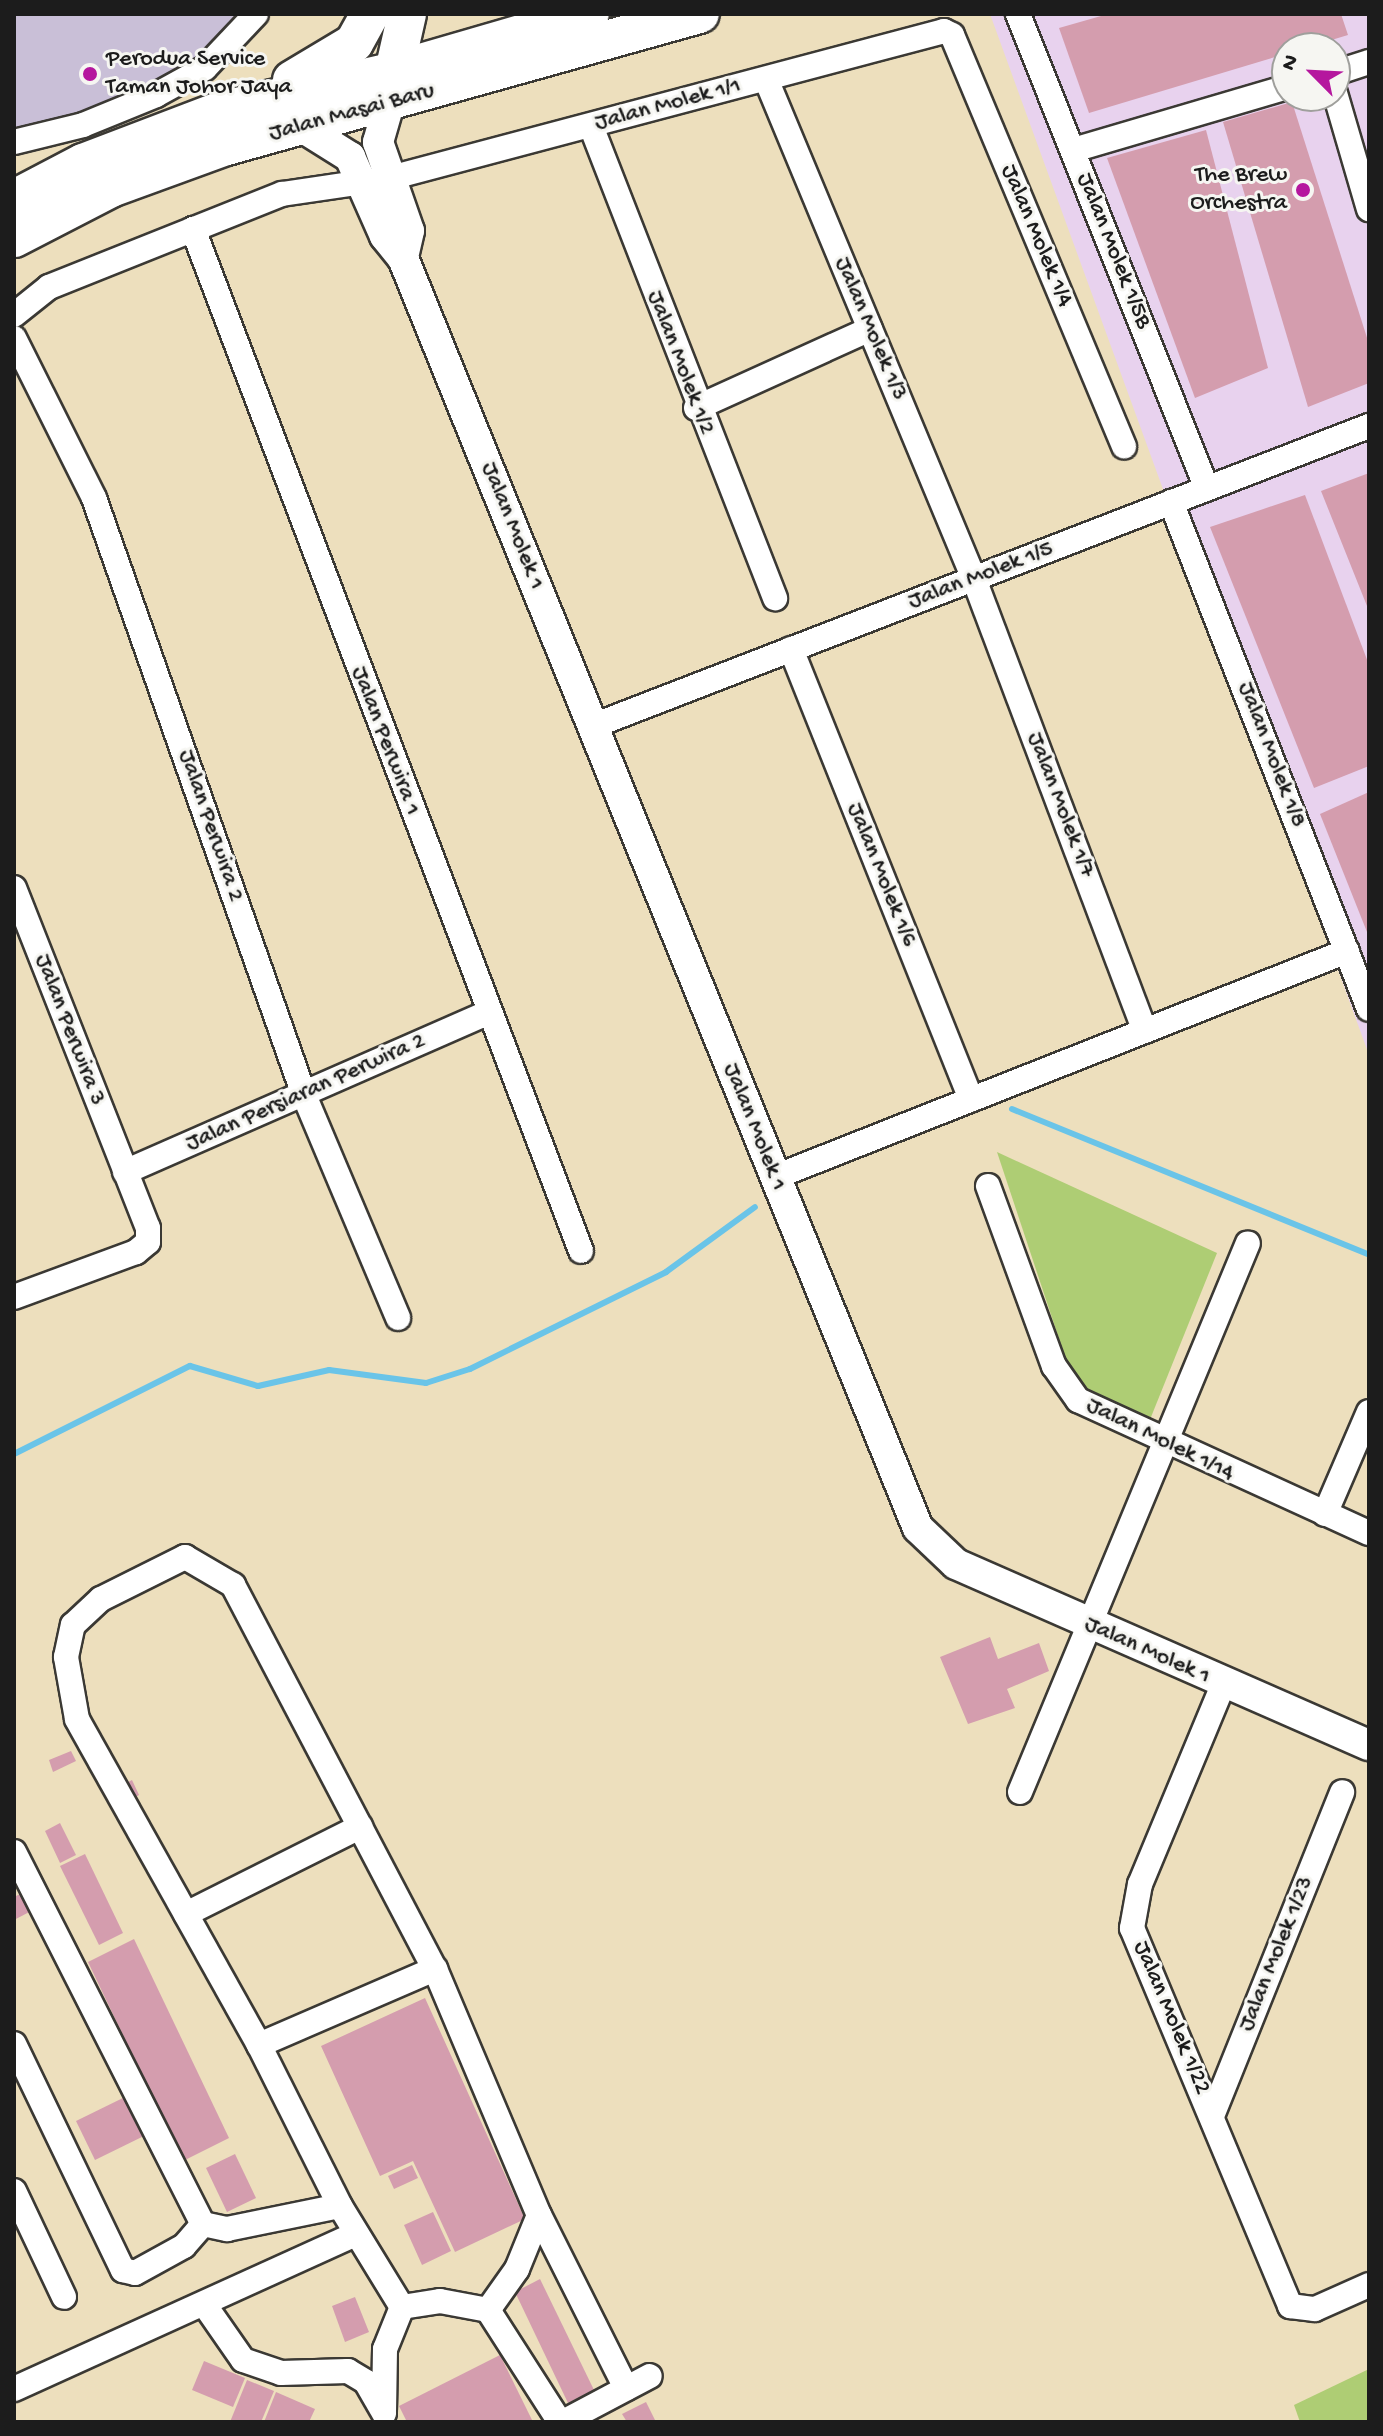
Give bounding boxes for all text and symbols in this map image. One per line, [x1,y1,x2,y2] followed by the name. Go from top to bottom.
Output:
[1271,32,1351,112] north arrow
[106,46,292,102] place label: Perodua Service Taman Johor Jaya
[1276,51,1306,75] text: N
[81,65,99,83] marker: Perodua Service Taman Johor Jaya
[592,72,744,138] street label: Jalan Molek 1/1
[266,77,438,149] street label: Jalan Masai Baru
[993,161,1079,311] street label: Jalan Molek 1/4
[1190,162,1287,218] place label: The Brew Orchestra
[1069,169,1157,333] street label: Jalan Molek 1/5B
[1294,181,1312,199] marker: The Brew Orchestra
[827,253,913,405] street label: Jalan Molek 1/3
[639,287,721,439] street label: Jalan Molek 1/2
[473,458,551,594] street label: Jalan Molek 1
[904,535,1058,617] street label: Jalan Molek 1/5
[343,663,427,819] street label: Jalan Perwira 1
[1230,678,1312,832] street label: Jalan Molek 1/8
[1019,728,1101,882] street label: Jalan Molek 1/7
[171,746,249,906] street label: Jalan Perwira 2
[839,799,923,951] street label: Jalan Molek 1/6
[27,950,111,1110] street label: Jalan Perwira 3
[182,1027,430,1159] street label: Jalan Persiaran Perwira 2
[715,1059,793,1195] street label: Jalan Molek 1
[1081,1392,1239,1488] street label: Jalan Molek 1/14
[1080,1610,1214,1692] street label: Jalan Molek 1
[1233,1872,1321,2036] street label: Jalan Molek 1/23
[1126,1937,1216,2099] street label: Jalan Molek 1/22

